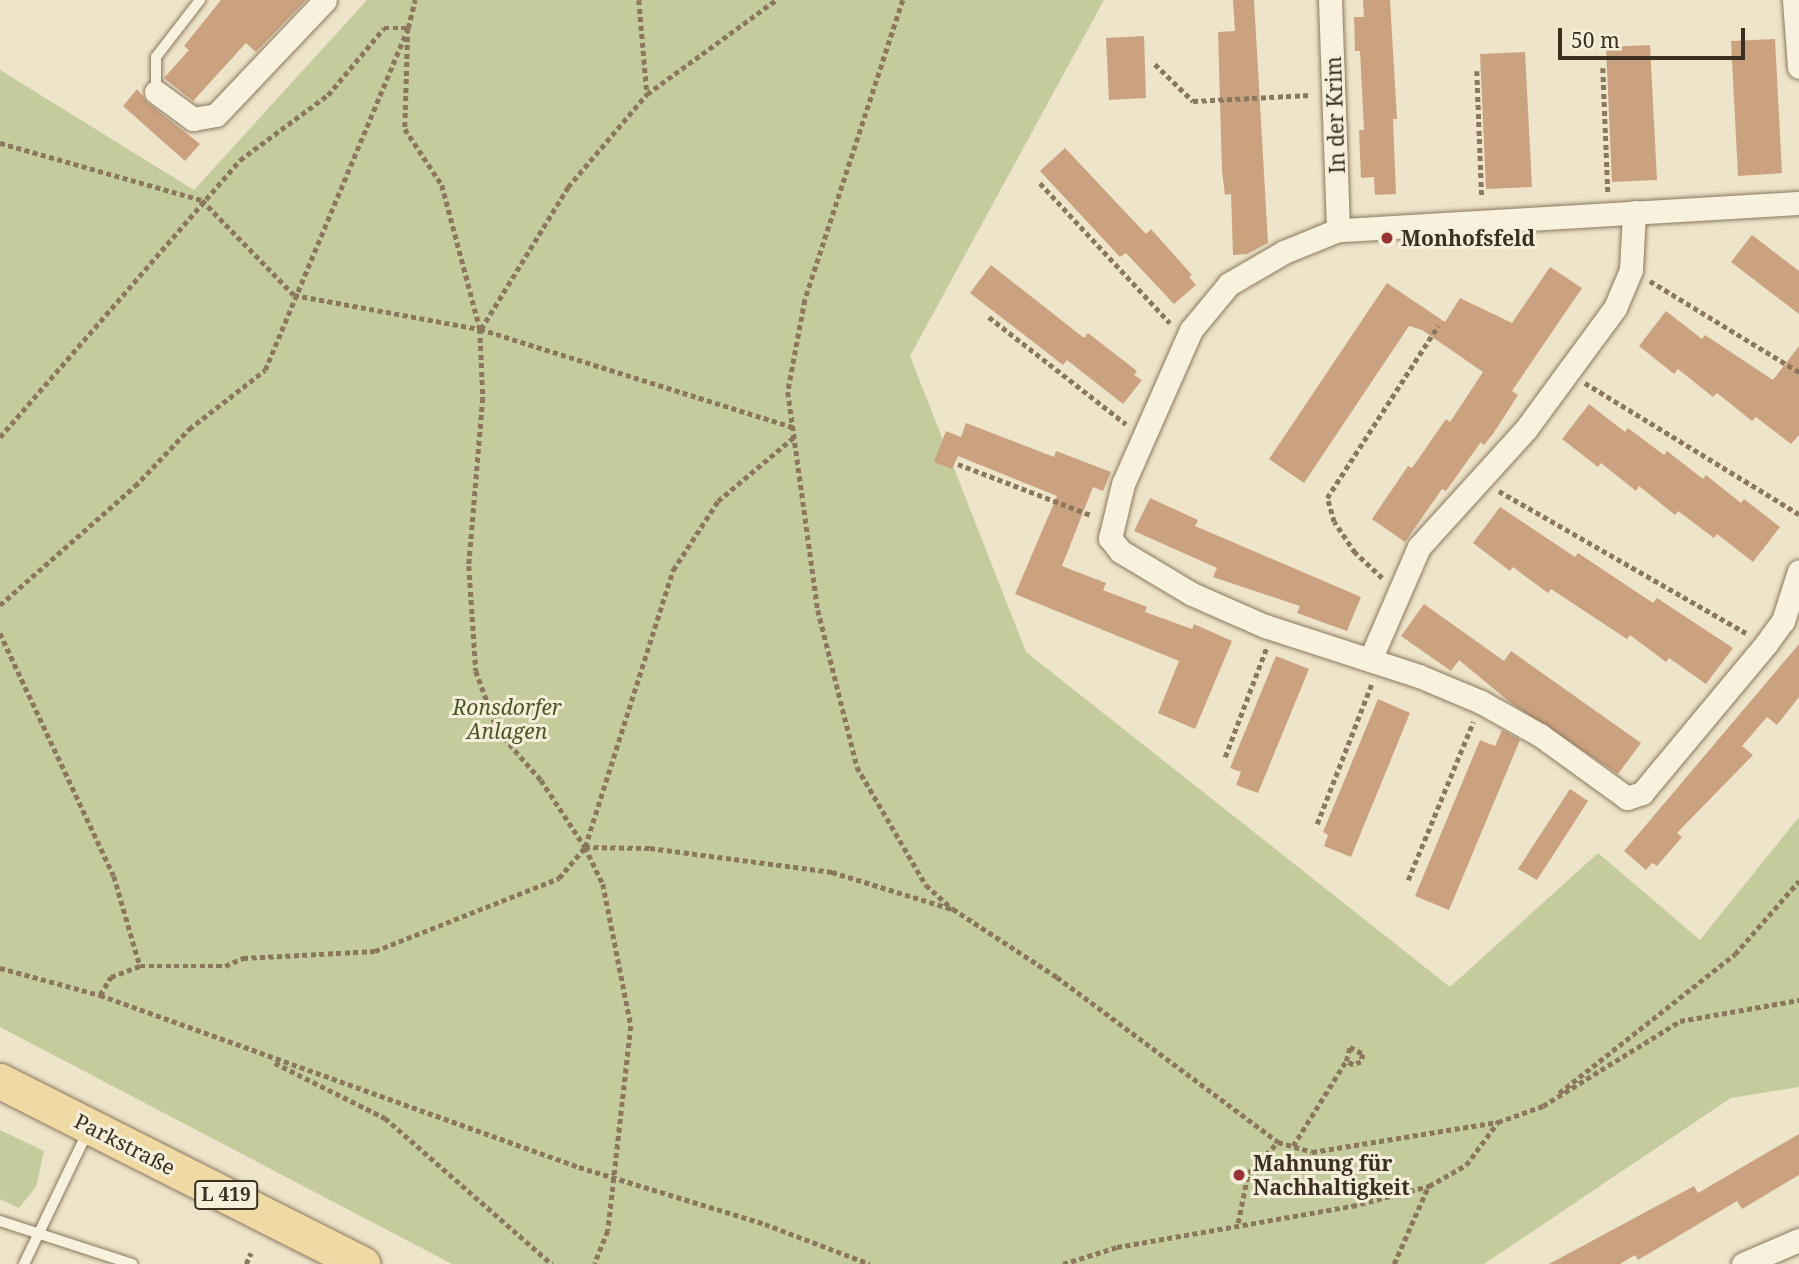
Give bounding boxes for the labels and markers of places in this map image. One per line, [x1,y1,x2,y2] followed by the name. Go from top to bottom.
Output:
[1401,225,1535,251] place label: Monhofsfeld
[1379,230,1395,246] marker: Monhofsfeld
[1253,1150,1410,1200] place label: Mahnung für Nachhaltigkeit
[1231,1167,1247,1183] marker: Mahnung für Nachhaltigkeit

